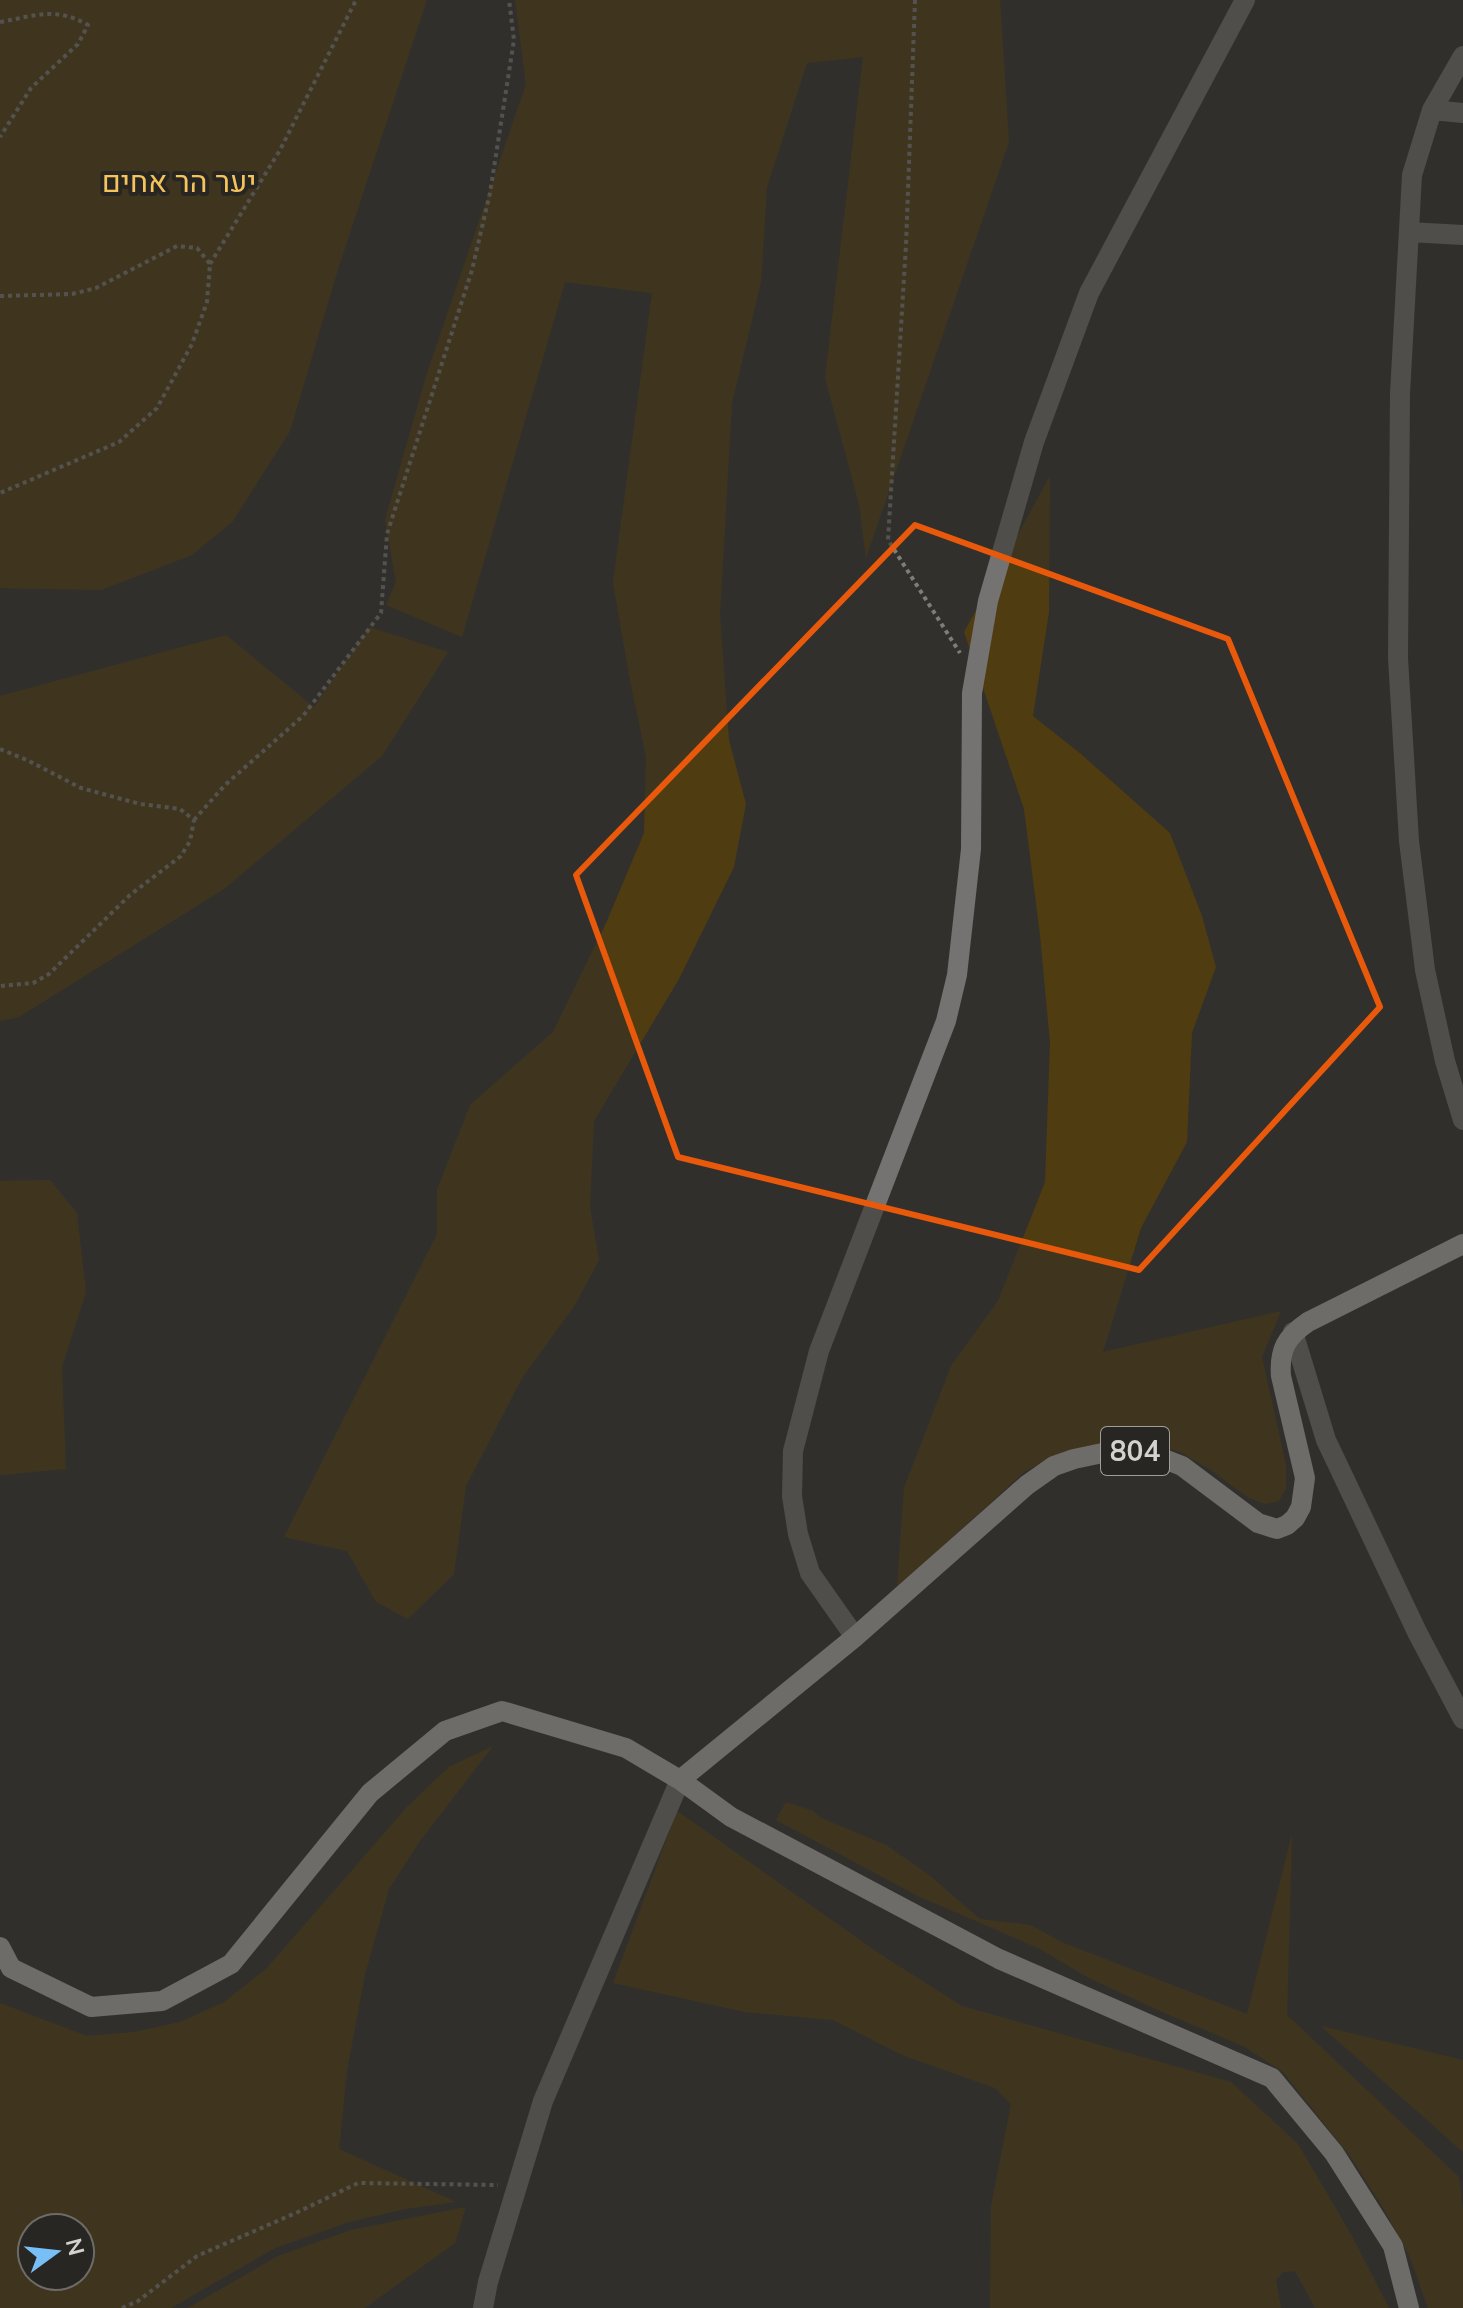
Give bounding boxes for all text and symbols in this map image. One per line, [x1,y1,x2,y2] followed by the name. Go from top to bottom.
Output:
[102,162,256,200] park label: יער הר אחים
[1101,1427,1169,1475] road number: 804
[16,2212,96,2292] north arrow
[60,2235,91,2258] text: N

